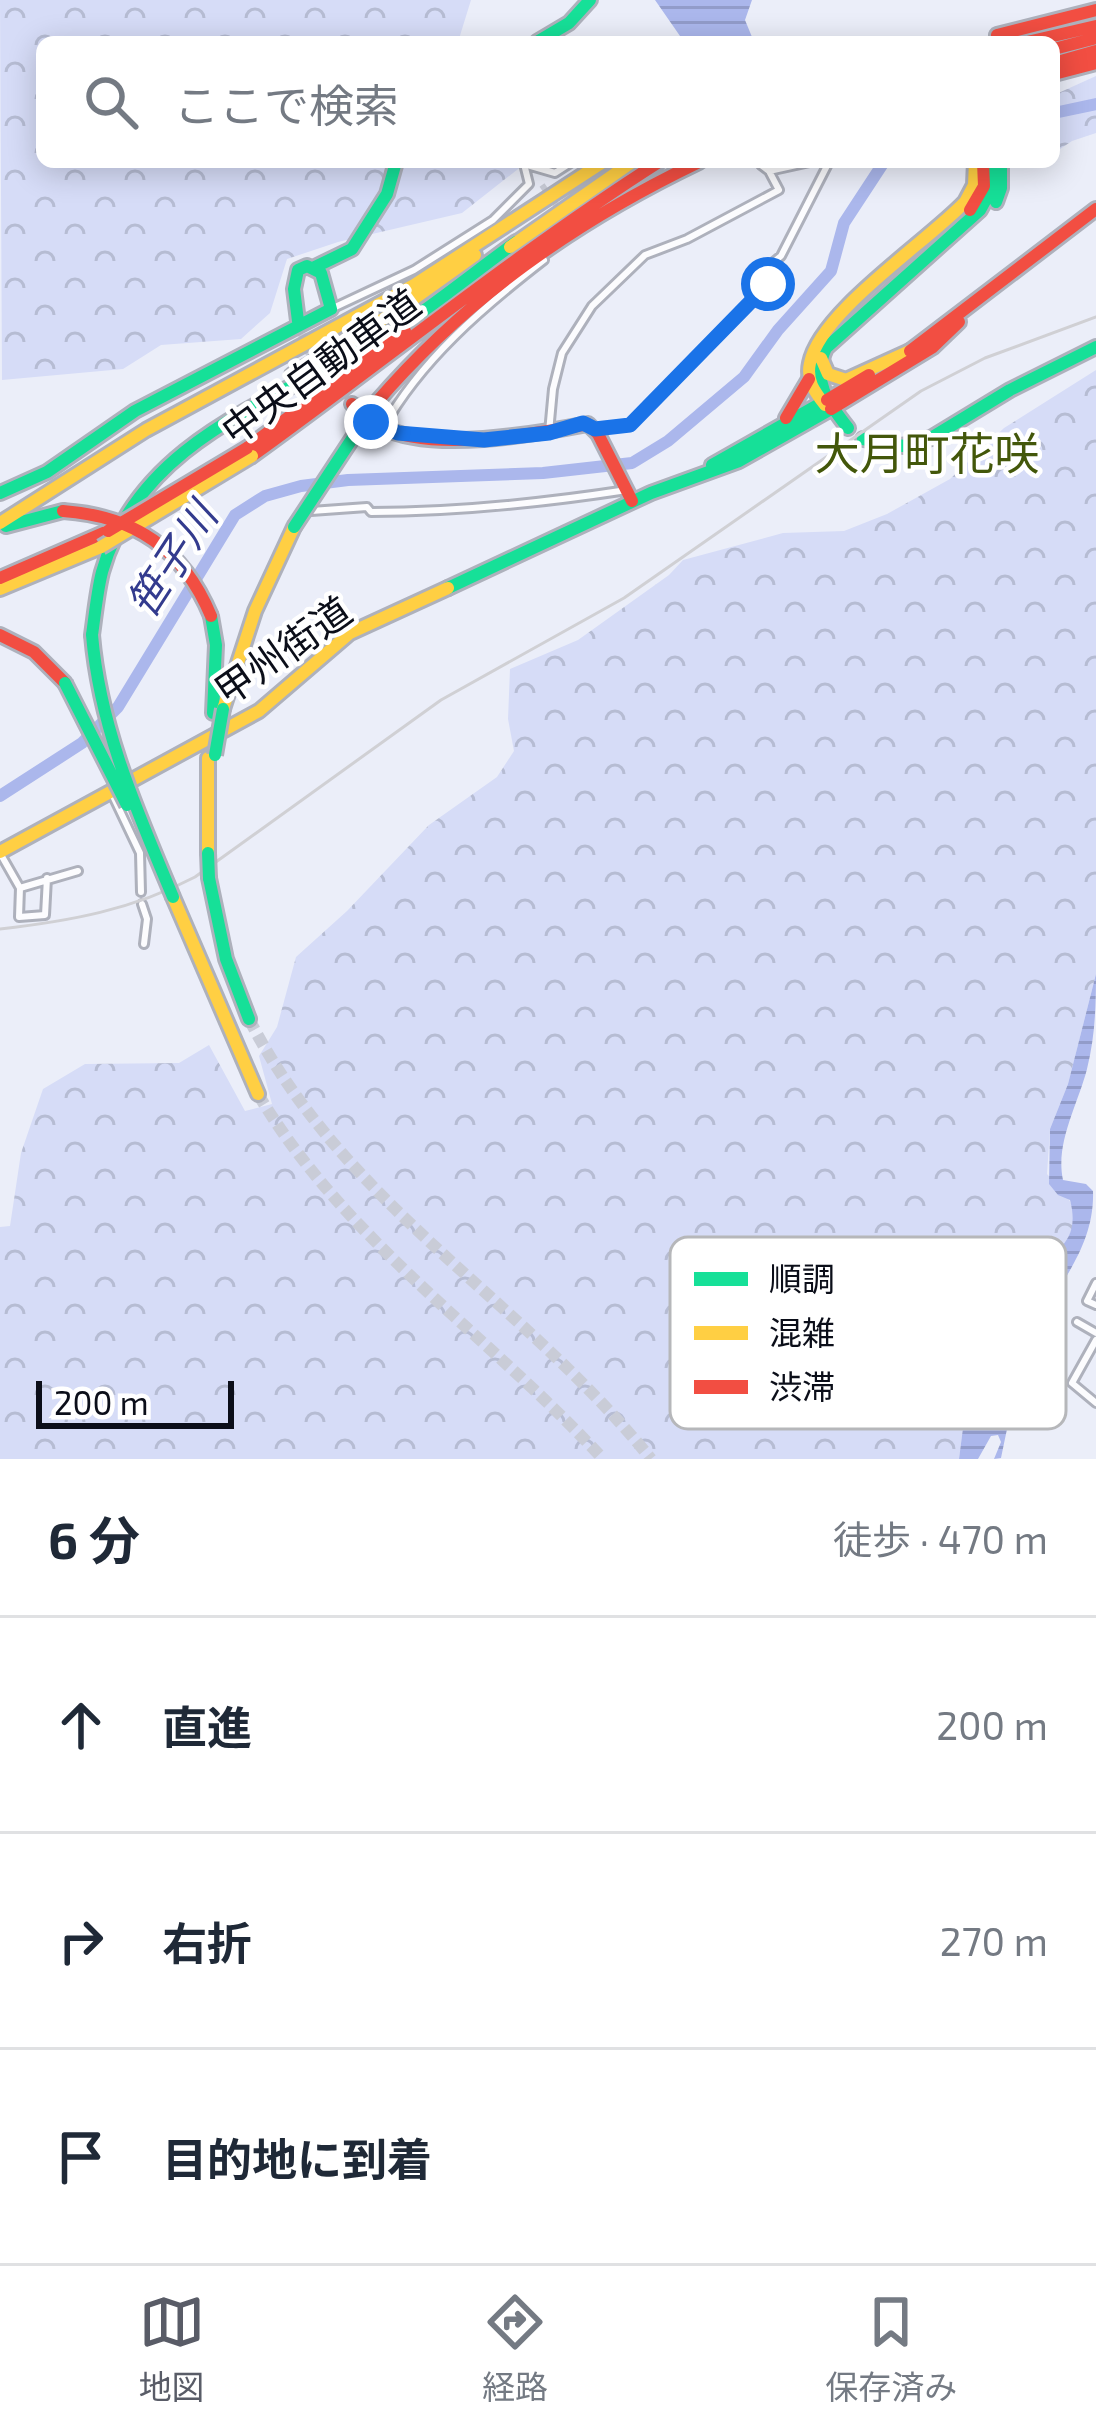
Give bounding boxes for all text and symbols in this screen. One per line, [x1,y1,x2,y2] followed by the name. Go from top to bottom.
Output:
[36,36,1060,168] search box
[78,69,144,135] icon: search
[174,77,399,131] text: ここで検索
[741,257,795,311] route start
[212,278,429,454] street label: 中央自動車道
[344,395,398,449] route end
[814,425,1040,479] district label: 大月町花咲
[115,489,228,625] water label: 笹子川
[205,586,360,714] street label: 甲州街道
[670,1237,1066,1429] legend
[769,1258,835,1298] text: 順調
[769,1312,835,1352] text: 混雑
[769,1366,835,1406] text: 渋滞
[36,1375,234,1428] scale bar
[54,1382,149,1422] text: 200 m
[48,1508,140,1569] text: 6 分
[833,1515,1048,1562] text: 徒歩 · 470 m
[48,1692,114,1758] icon: ahead
[162,1699,252,1753] text: 直進
[936,1701,1048,1748] text: 200 m
[48,1908,114,1974] icon: right
[162,1915,252,1969] text: 右折
[940,1917,1048,1964] text: 270 m
[48,2124,114,2190] icon: arrive
[162,2131,432,2185] text: 目的地に到着
[139,2289,205,2409] tab: 地図
[482,2289,548,2409] tab: 経路
[825,2289,957,2409] tab: 保存済み

